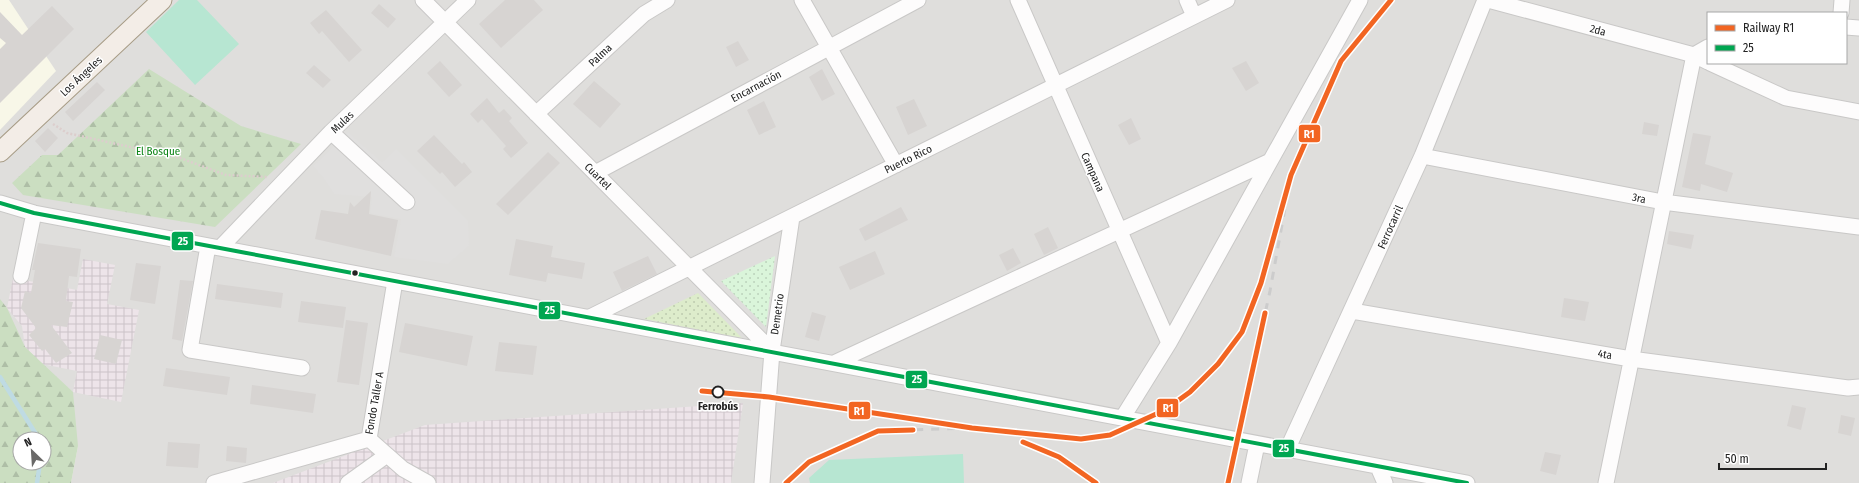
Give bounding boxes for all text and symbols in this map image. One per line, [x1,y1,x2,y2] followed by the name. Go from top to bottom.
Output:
[1707,12,1847,64] legend
[1743,21,1794,35] text: Railway R1
[1588,22,1607,39] street label: 2da
[586,41,615,69] street label: Palma
[1743,41,1754,55] text: 25
[57,53,105,99] street label: Los Ángeles
[729,68,784,105] street label: Encarnación
[328,108,357,136] street label: Mulas
[1298,124,1321,143] line badge: R1
[1304,128,1314,141] text: R1
[882,142,934,177] street label: Puerto Rico
[136,145,180,158] park label: El Bosque
[1078,151,1107,194] street label: Campana
[582,160,614,192] street label: Cuartel
[1631,191,1647,206] street label: 3ra
[1375,203,1406,251] street label: Ferrocarril
[171,231,194,251] line badge: 25
[177,235,189,248] text: 25
[350,268,360,278] unlabelled marker
[768,292,787,336] street label: Demetrio
[538,301,561,320] line badge: 25
[544,304,556,317] text: 25
[1597,347,1613,362] street label: 4ta
[363,370,386,435] street label: Fondo Taller A
[905,370,928,389] line badge: 25
[911,373,923,386] text: 25
[711,385,725,399] marker: Ferrobús
[1156,398,1179,418] line badge: R1
[698,400,738,413] place label: Ferrobús
[848,401,871,420] line badge: R1
[1163,402,1173,415] text: R1
[854,405,864,418] text: R1
[12,431,52,471] north arrow
[22,435,34,450] text: N
[1272,439,1295,458] line badge: 25
[1278,442,1290,455] text: 25
[1719,445,1826,471] scale bar
[1725,452,1749,466] text: 50 m

